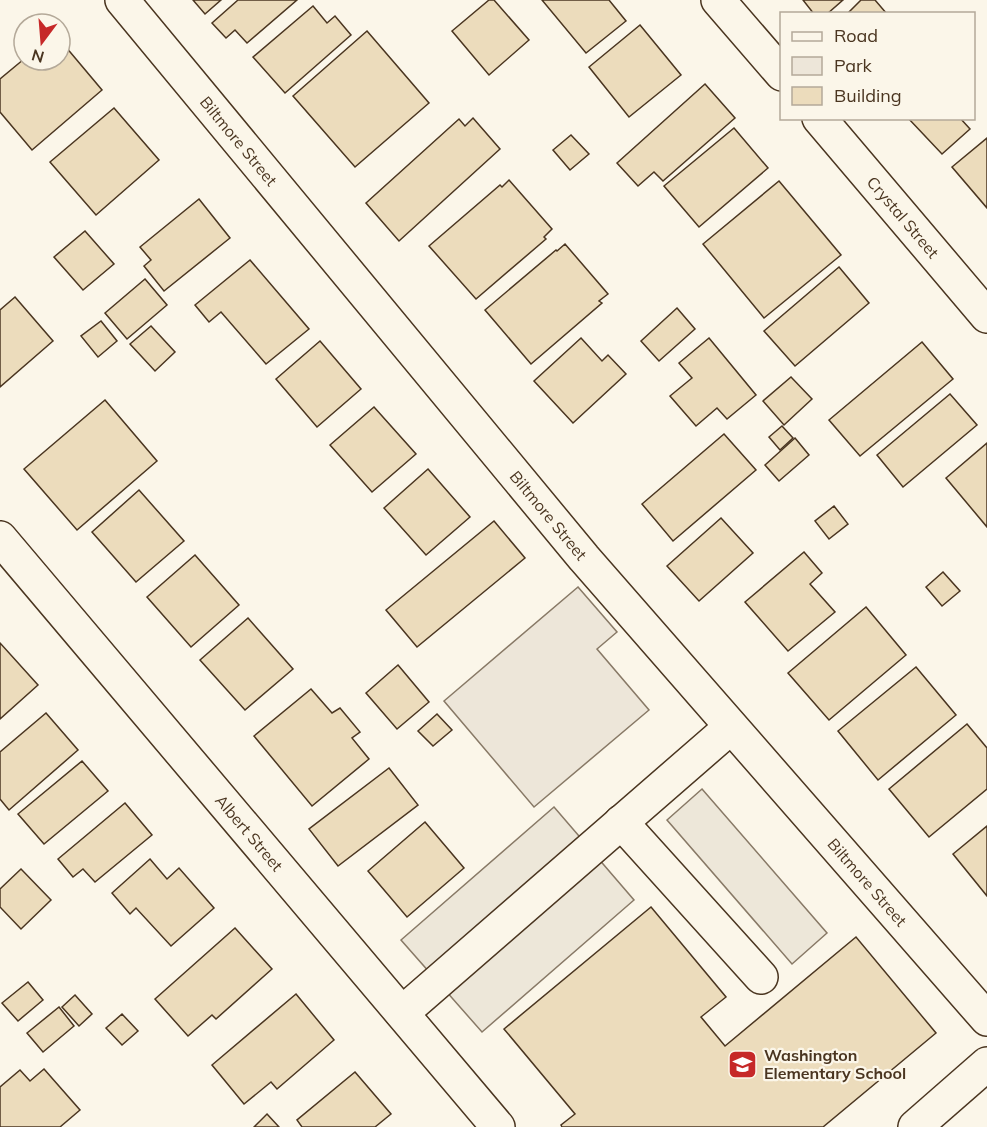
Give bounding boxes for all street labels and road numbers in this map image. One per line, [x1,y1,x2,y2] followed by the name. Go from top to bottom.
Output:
[196,92,282,190] street label: Biltmore Street
[863,172,944,262] street label: Crystal Street
[506,466,592,564] street label: Biltmore Street
[211,790,288,876] street label: Albert Street
[824,834,911,931] street label: Biltmore Street

